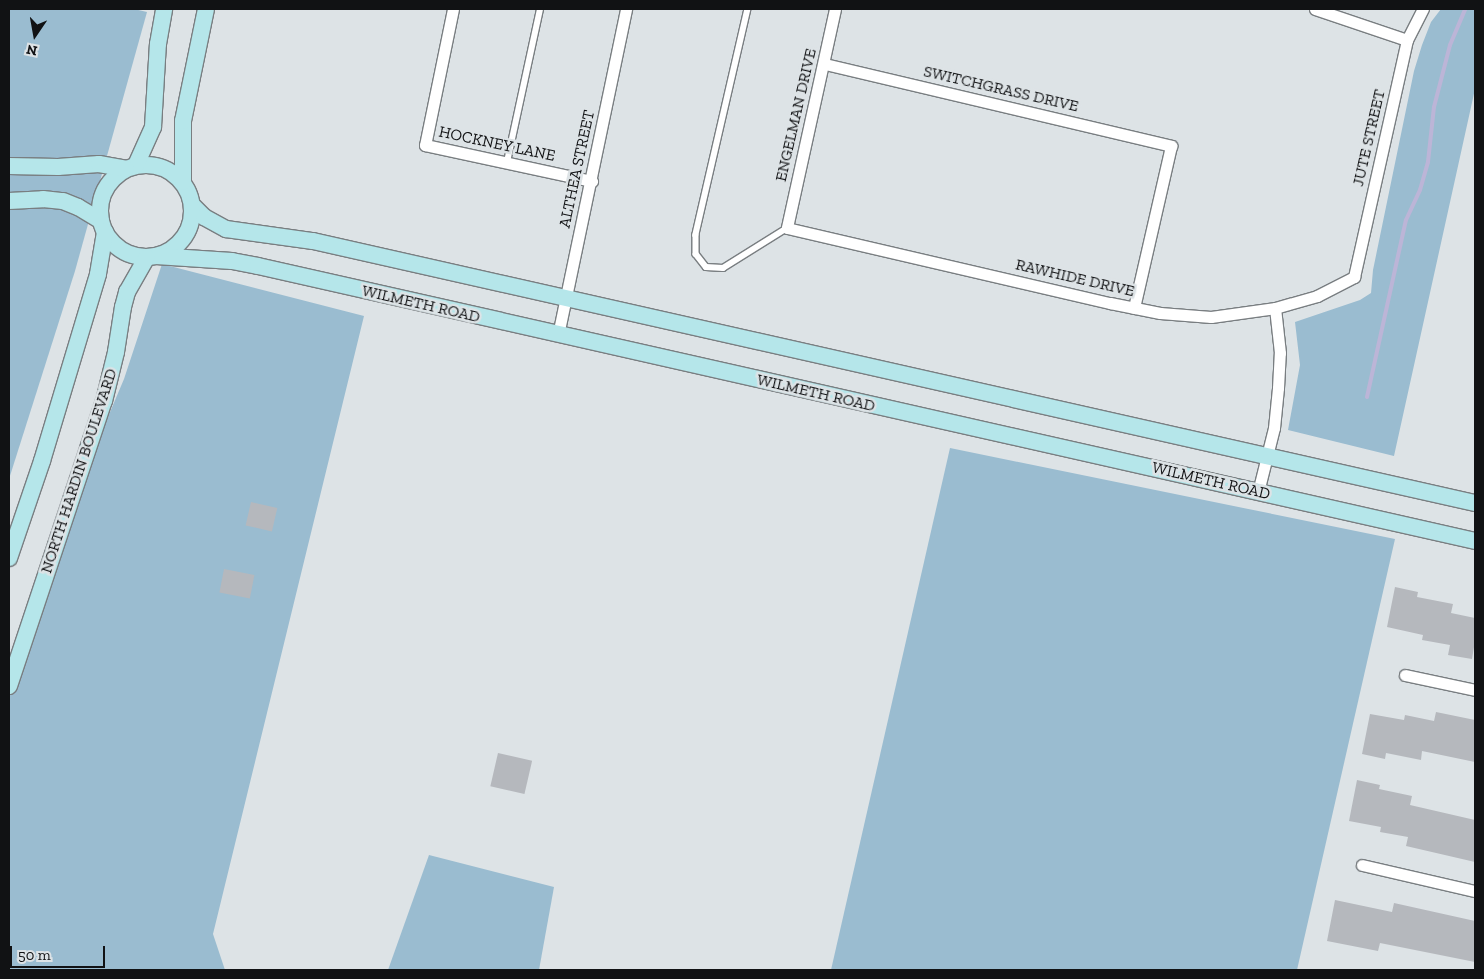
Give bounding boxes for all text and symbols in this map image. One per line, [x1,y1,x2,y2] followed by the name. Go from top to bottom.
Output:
[10,10,60,60] north arrow
[25,41,39,60] text: N
[771,47,821,183] street label: ENGELMAN DRIVE
[922,62,1080,116] street label: SWITCHGRASS DRIVE
[1349,88,1389,188] street label: JUTE STREET
[555,108,599,230] street label: ALTHEA STREET
[437,122,557,166] street label: HOCKNEY LANE
[1014,255,1136,301] street label: RAWHIDE DRIVE
[360,281,482,327] street label: WILMETH ROAD
[37,366,121,576] street label: NORTH HARDIN BOULEVARD
[755,370,877,416] street label: WILMETH ROAD
[1150,458,1272,504] street label: WILMETH ROAD
[12,936,108,968] scale bar
[18,946,51,964] text: 50 m

